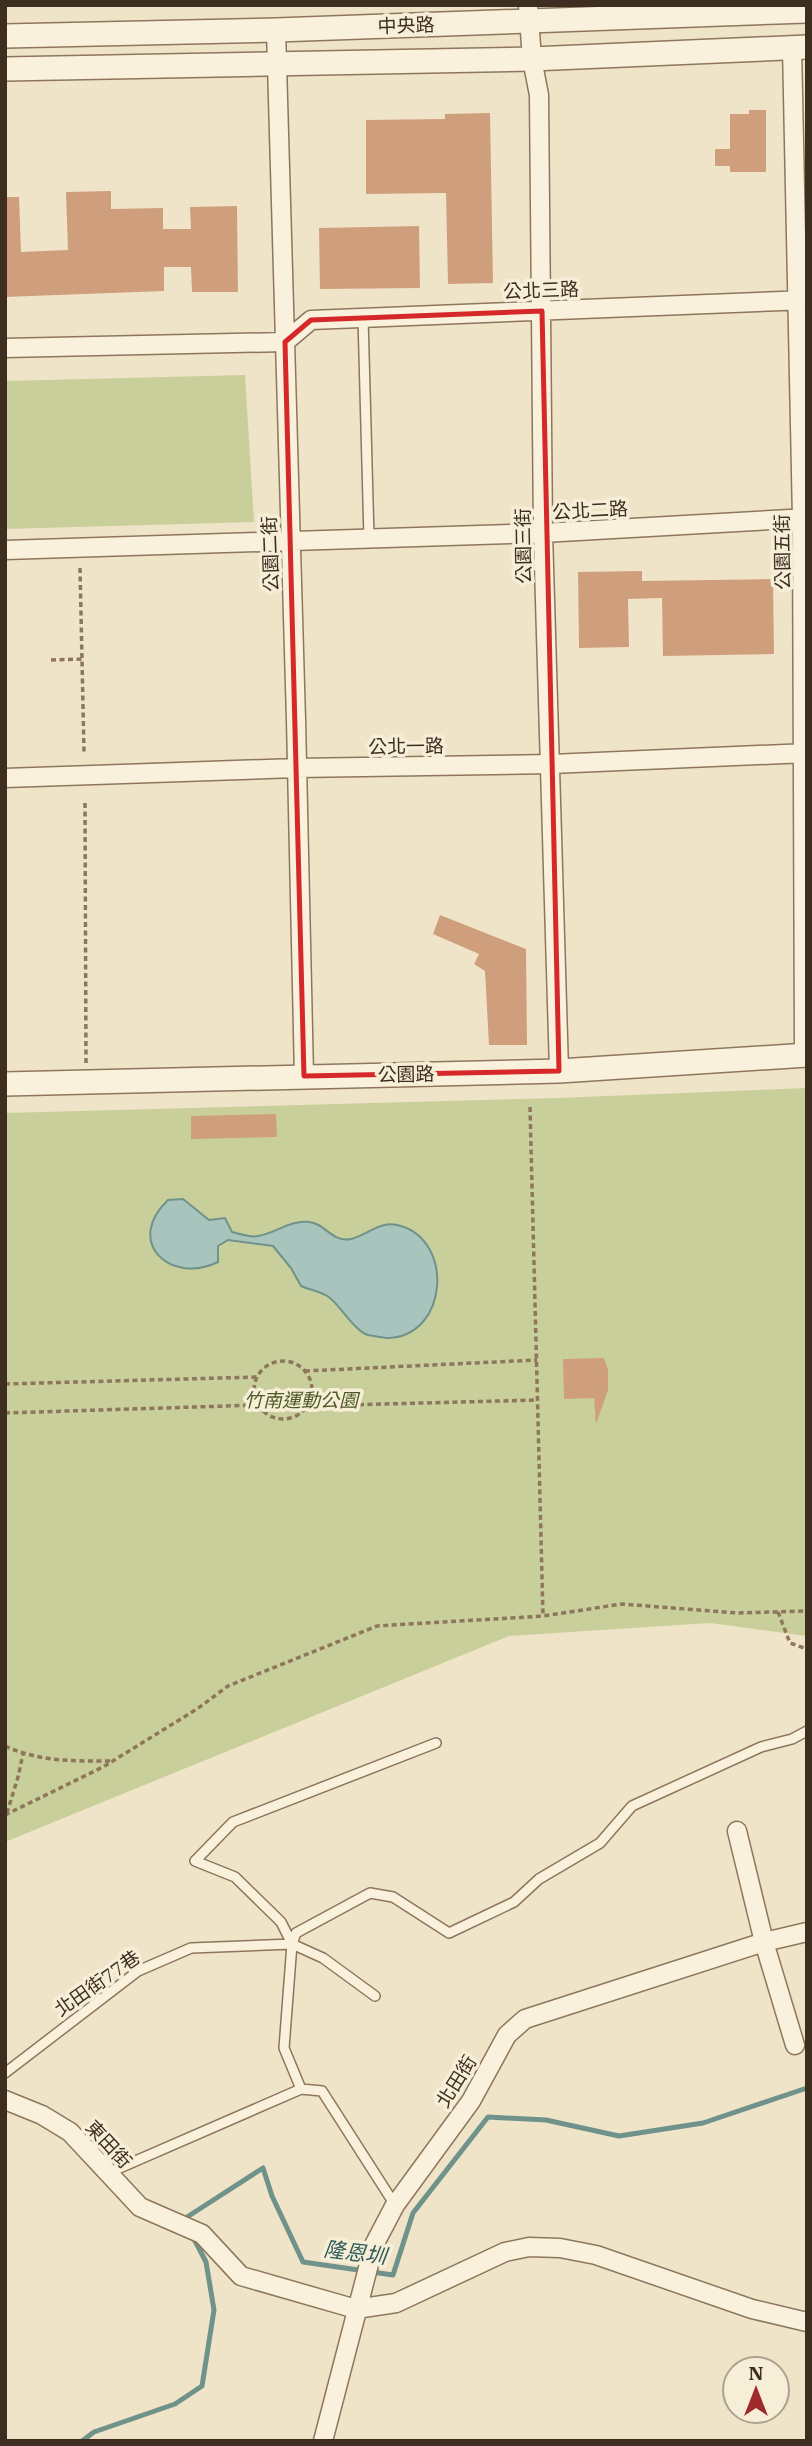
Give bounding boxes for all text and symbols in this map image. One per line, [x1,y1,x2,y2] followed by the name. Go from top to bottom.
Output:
[377,12,435,38] street label: 中央路
[503,277,579,303] street label: 公北三路
[551,496,629,524] street label: 公北二路
[510,508,536,584] street label: 公園三街
[769,514,795,590] street label: 公園五街
[257,516,283,592] street label: 公園二街
[368,733,444,759] street label: 公北一路
[377,1062,435,1086] street label: 公園路
[244,1388,361,1412] park label: 竹南運動公園
[50,1945,144,2021] street label: 北田街77巷
[431,2050,481,2112] street label: 北田街
[81,2115,137,2173] street label: 東田街
[322,2234,391,2270] water label: 隆恩圳
[721,2355,791,2425] north arrow
[748,2361,764,2385] text: N

